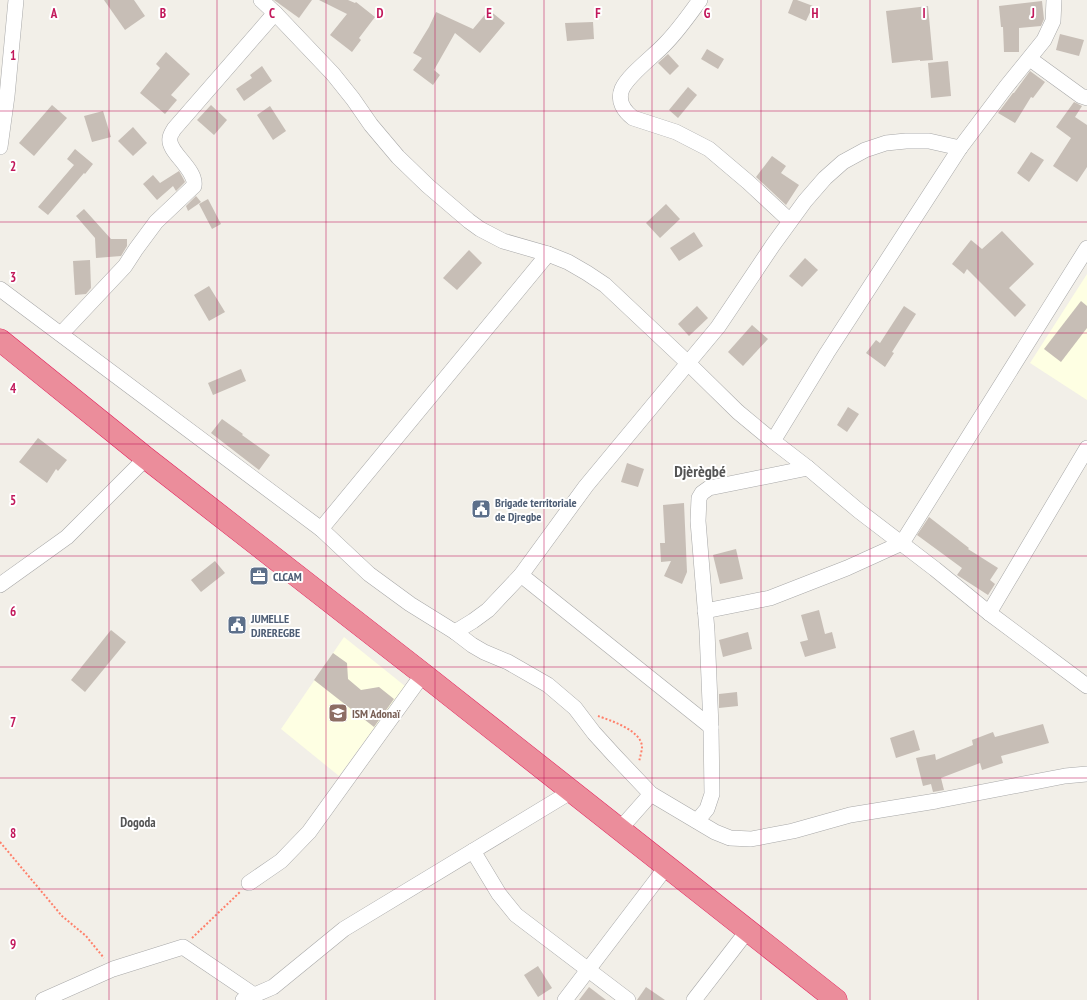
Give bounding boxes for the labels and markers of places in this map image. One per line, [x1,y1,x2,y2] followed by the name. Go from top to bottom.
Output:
[495,495,577,524] place label: Brigade territoriale de Djregbe
[470,498,492,520] public building icon: Brigade territoriale de Djregbe
[248,565,270,587] office icon: CLCAM
[273,569,302,584] place label: CLCAM
[250,611,300,640] place label: JUMELLE DJREREGBE
[226,614,248,636] public building icon: JUMELLE DJREREGBE
[327,702,349,724] school or university icon: ISM Adonaï
[352,706,401,721] place label: ISM Adonaï

